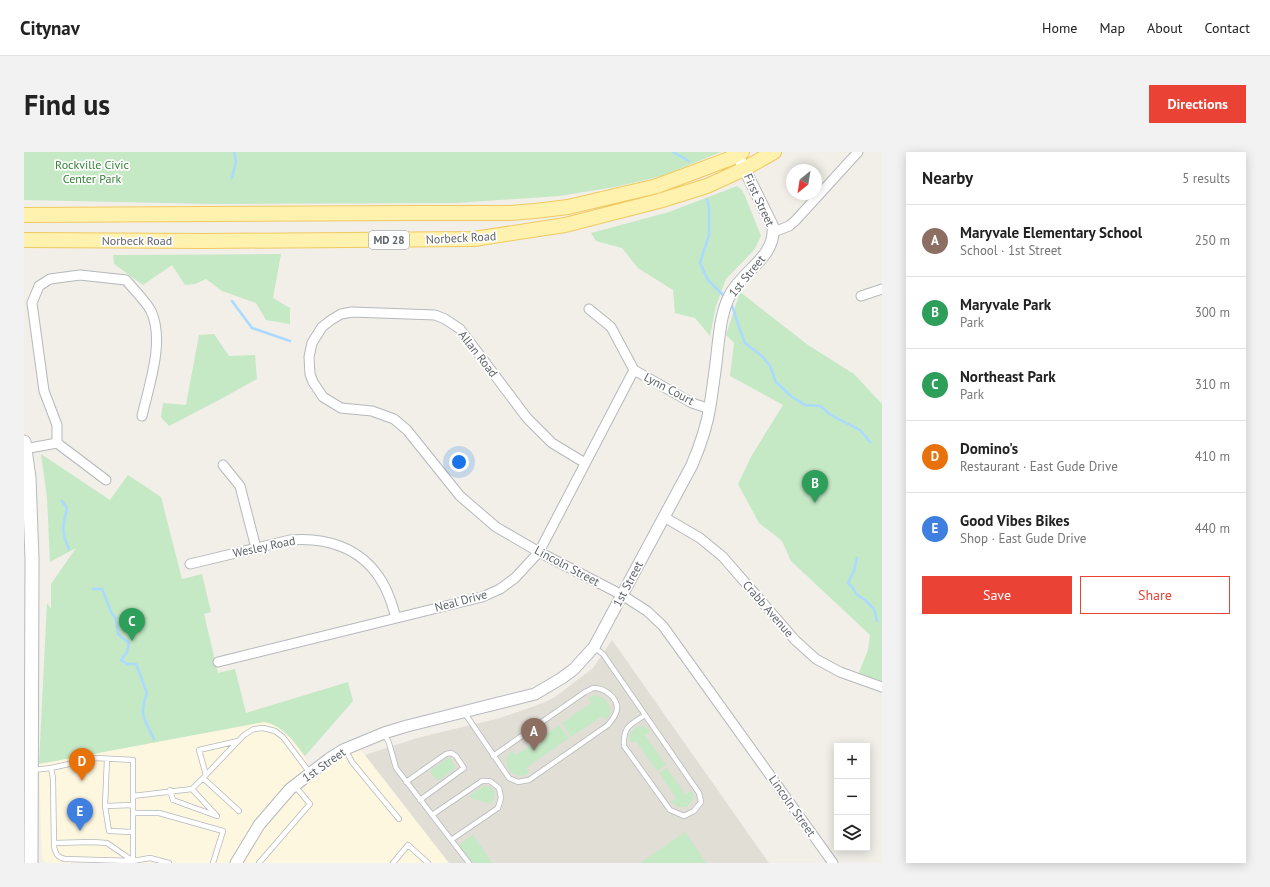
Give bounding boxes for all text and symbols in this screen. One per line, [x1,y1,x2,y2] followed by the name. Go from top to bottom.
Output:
[20,16,80,40] text: Citynav
[1042,19,1077,37] text: Home
[1099,19,1125,37] text: Map
[1147,19,1183,37] text: About
[1205,19,1250,37] text: Contact
[1149,85,1246,123] button: Directions
[24,86,110,123] text: Find us
[55,157,130,186] park label: Rockville Civic Center Park
[786,164,822,200] north arrow
[922,167,973,189] text: Nearby
[1182,170,1230,187] text: 5 results
[741,171,778,229] street label: First Street
[960,223,1142,242] text: Maryvale Elementary School
[425,228,497,247] street label: Norbeck Road
[369,231,409,249] road number: MD 28
[931,232,939,249] text: A
[1195,232,1230,249] text: 250 m
[102,233,172,248] street label: Norbeck Road
[960,242,1062,259] text: School · 1st Street
[725,252,768,300] street label: 1st Street
[960,295,1051,314] text: Maryvale Park
[931,304,939,321] text: B
[1195,304,1230,321] text: 300 m
[960,314,984,331] text: Park
[456,327,501,380] street label: Allan Road
[960,367,1056,386] text: Northeast Park
[642,369,697,408] street label: Lynn Court
[931,376,939,393] text: C
[1195,376,1230,393] text: 310 m
[960,386,984,403] text: Park
[960,439,1018,458] text: Domino's
[931,448,939,465] text: D
[1195,448,1230,465] text: 410 m
[449,452,469,472] your location
[960,458,1118,475] text: Restaurant · East Gude Drive
[802,470,828,503] pin: B
[960,511,1070,530] text: Good Vibes Bikes
[932,520,938,537] text: E
[1195,520,1230,537] text: 440 m
[960,530,1086,547] text: Shop · East Gude Drive
[231,533,297,560] street label: Wesley Road
[532,542,602,589] street label: Lincoln Street
[609,558,646,609] street label: 1st Street
[922,576,1072,614] button: Save
[1080,576,1230,614] button: Share
[740,577,797,640] street label: Crabb Avenue
[433,586,489,615] street label: Neal Drive
[119,608,145,641] pin: C
[521,718,547,751] pin: A
[834,743,870,851] map controls
[834,743,870,779] button: +
[299,744,348,785] street label: 1st Street
[69,748,95,781] pin: D
[766,772,819,839] street label: Lincoln Street
[834,779,870,815] button: −
[67,798,93,831] pin: E
[834,815,870,851] button: layers

